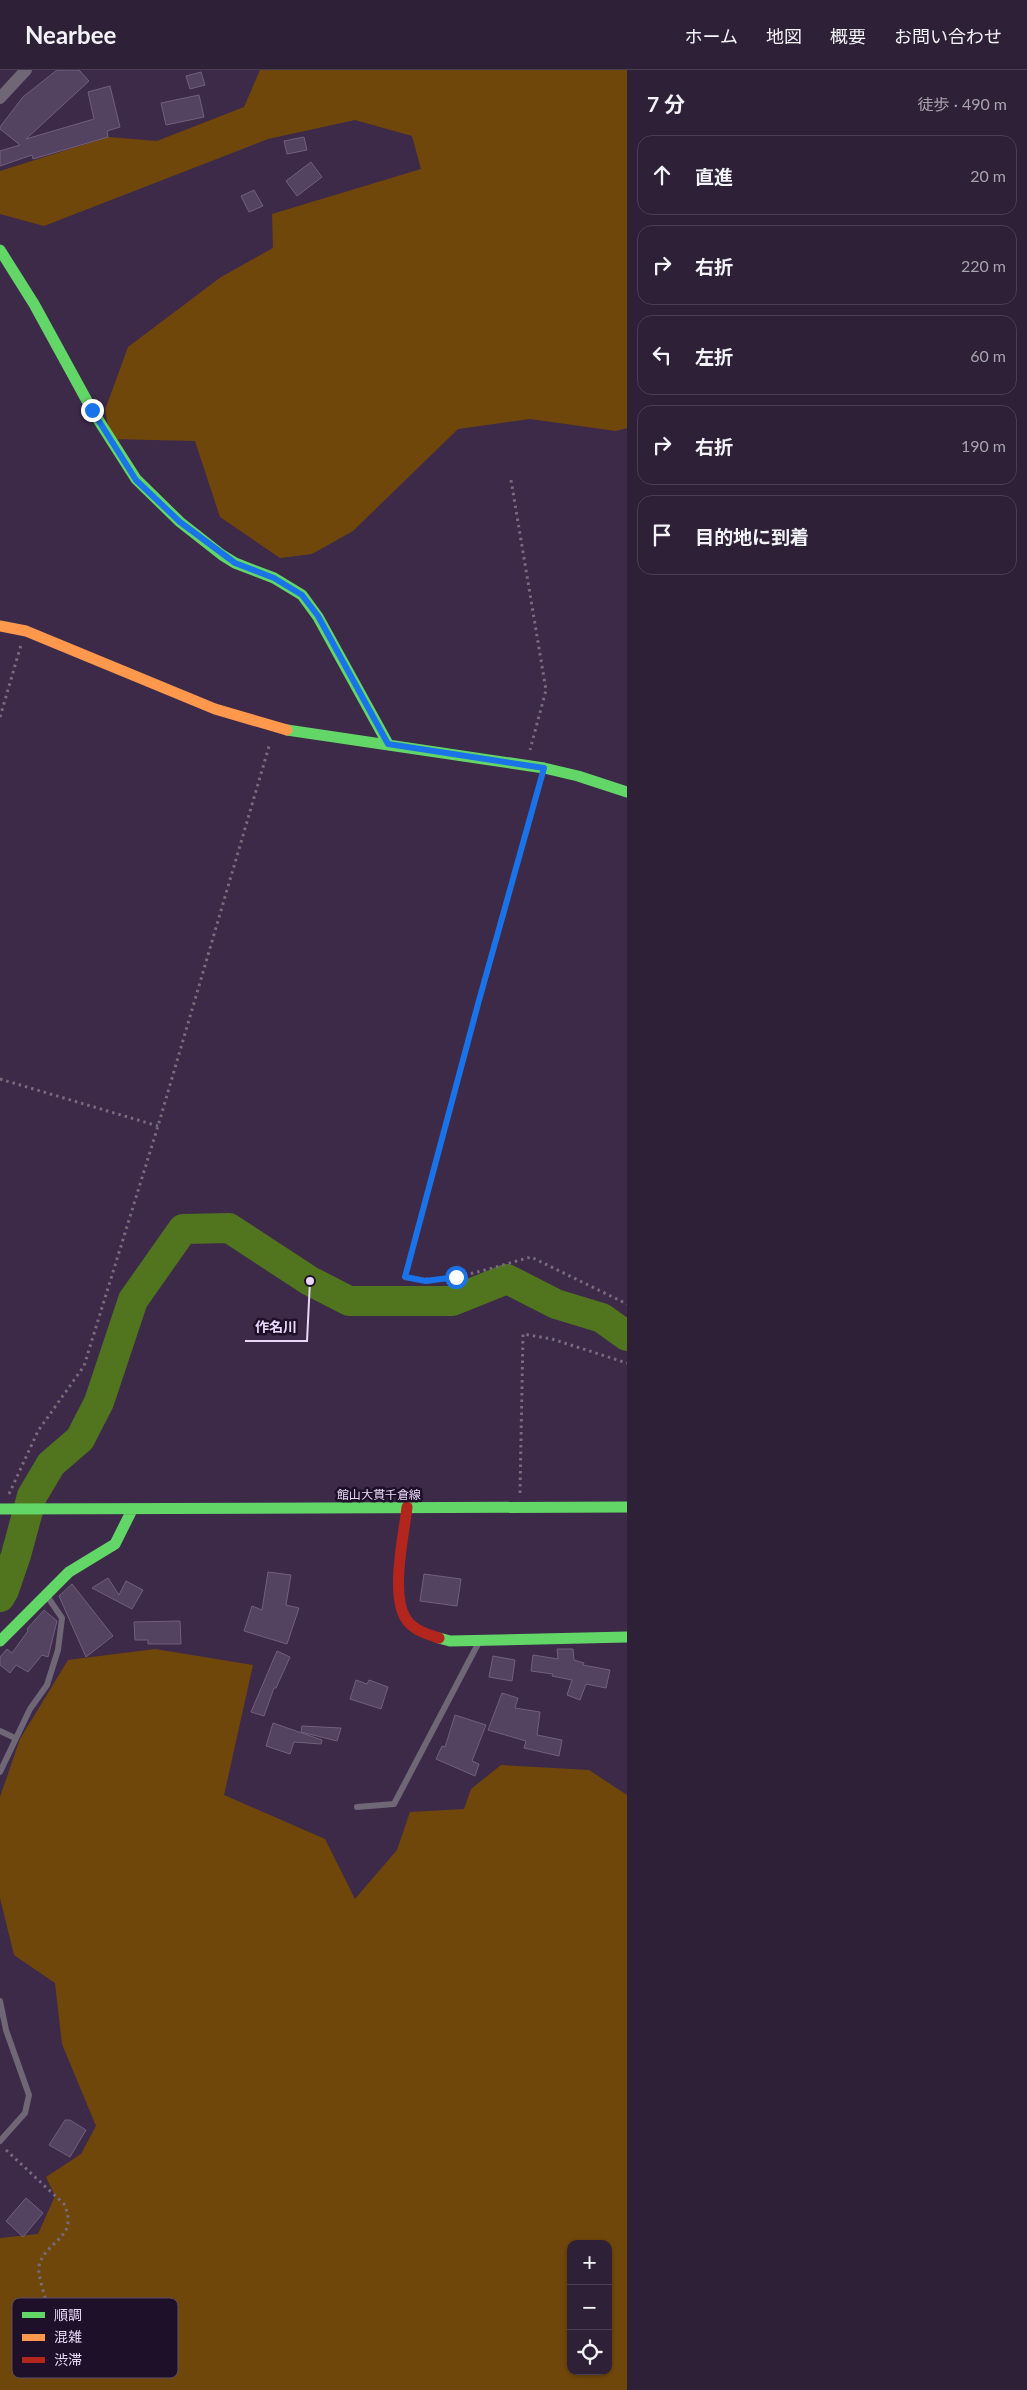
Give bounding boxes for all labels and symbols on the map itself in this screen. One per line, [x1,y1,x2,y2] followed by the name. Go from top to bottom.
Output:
[81,399,104,422] route end
[445,1266,468,1289] route start
[245,1312,307,1341] callout: 作名川
[255,1318,297,1335] text: 作名川
[337,1487,421,1502] street label: 館山大貫千倉線
[12,2298,178,2378] legend
[54,2306,82,2323] text: 順調
[54,2328,82,2345] text: 混雑
[54,2351,82,2368] text: 渋滞

